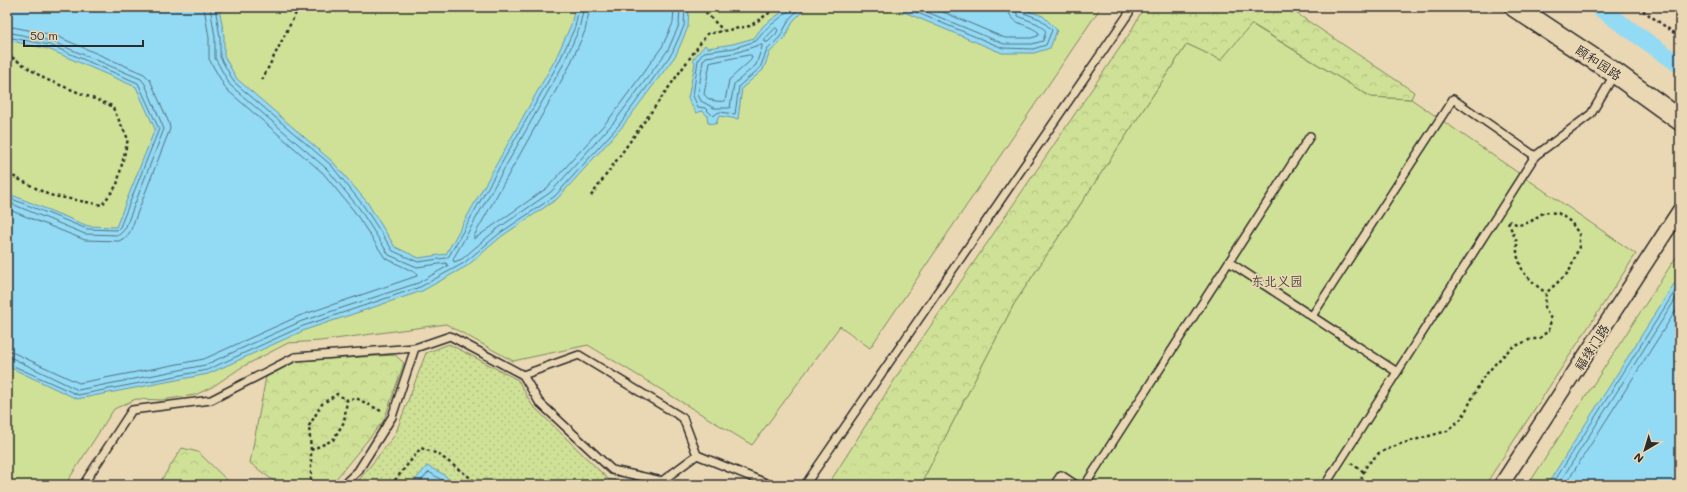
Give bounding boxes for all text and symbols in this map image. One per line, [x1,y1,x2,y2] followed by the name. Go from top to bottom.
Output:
[24,22,143,48] scale bar
[30,27,58,43] text: 50 m
[1573,40,1625,84] street label: 颐和园路
[1251,272,1303,289] park label: 东北义园
[1570,321,1612,373] street label: 福缘门路
[1625,430,1665,470] north arrow
[1631,450,1646,467] text: N

